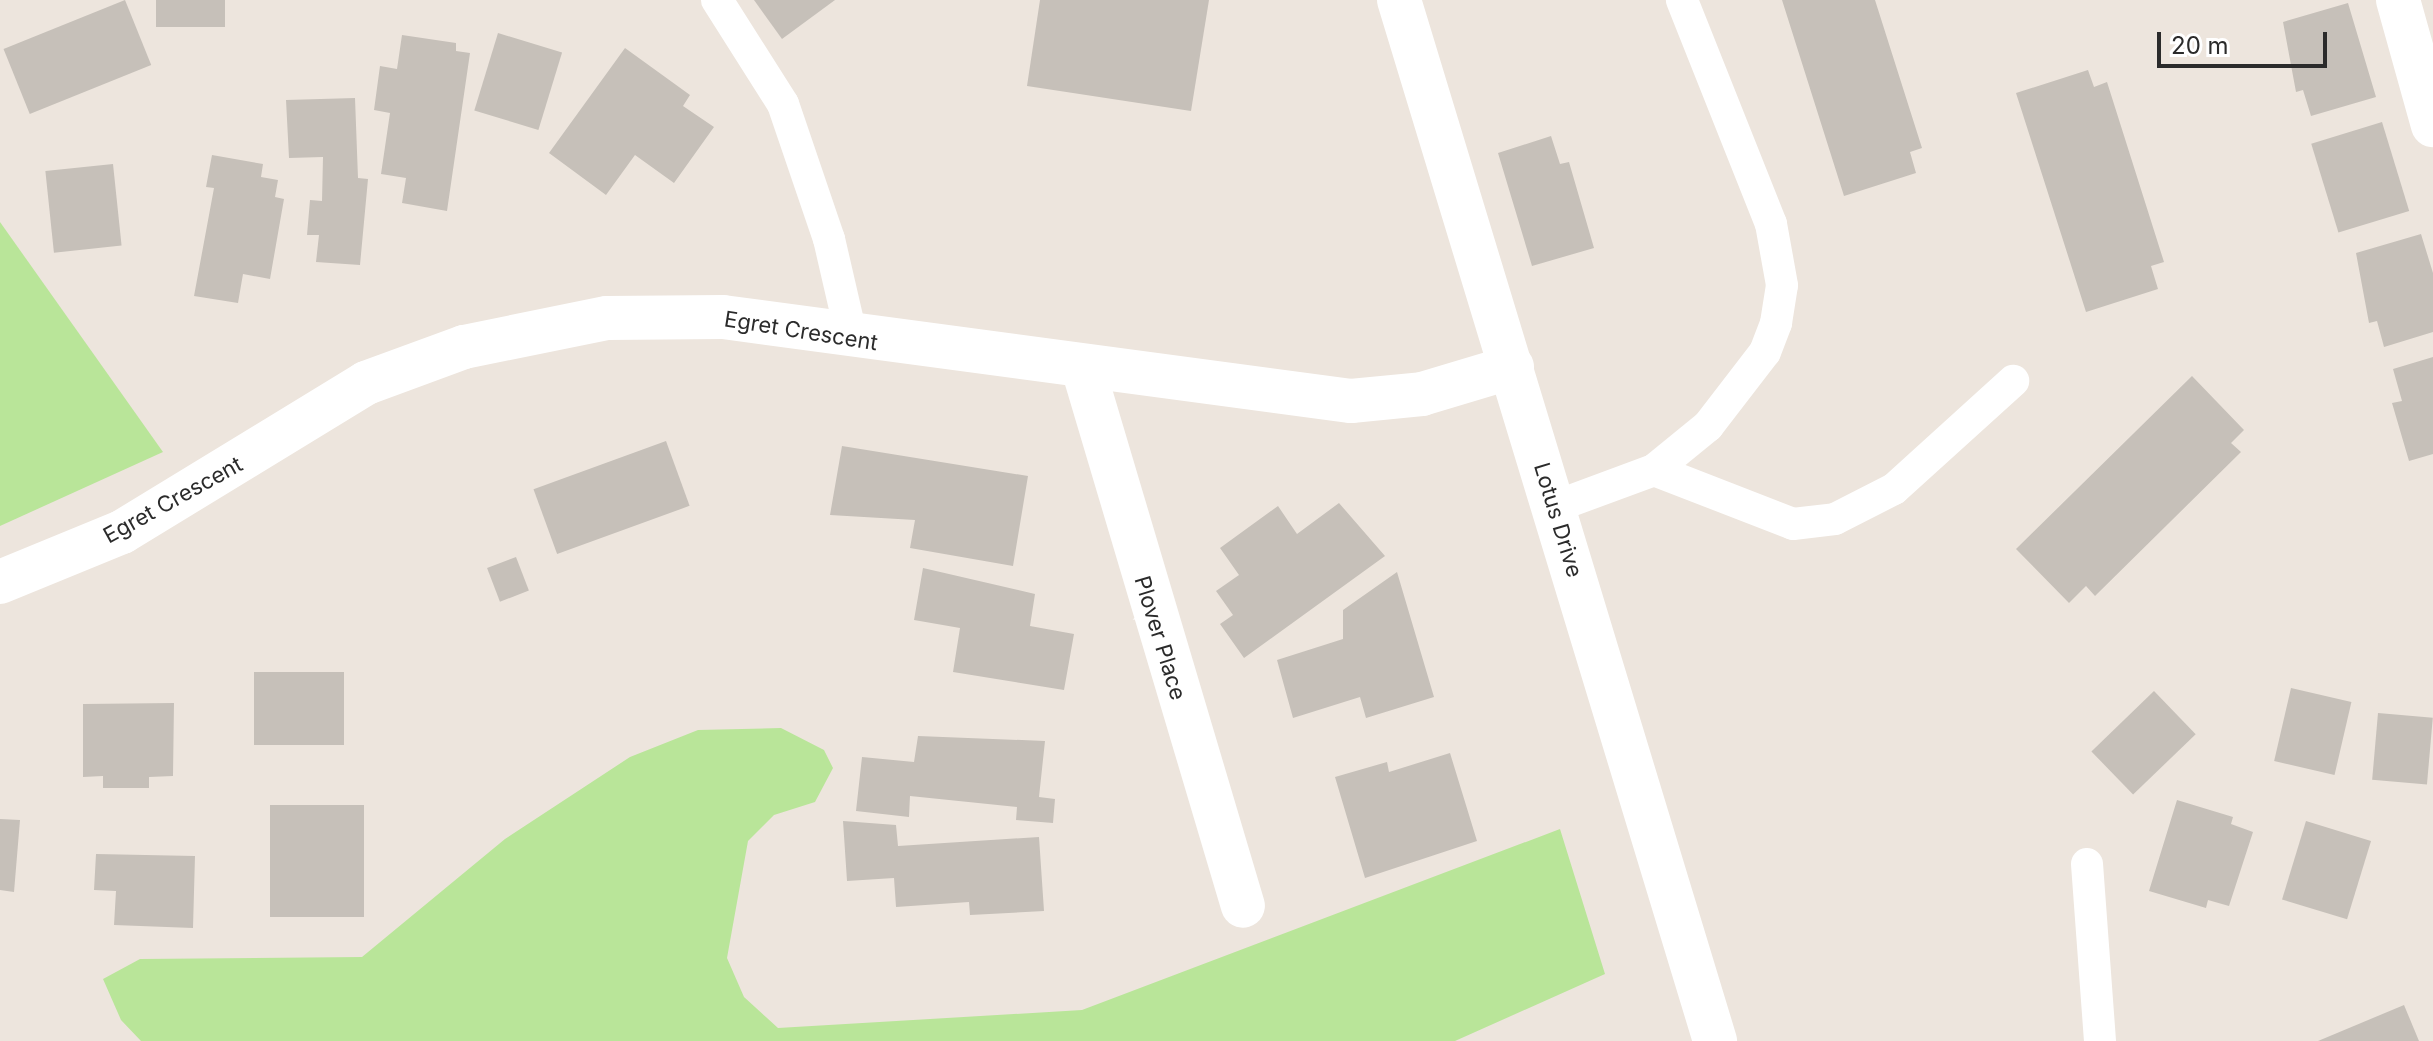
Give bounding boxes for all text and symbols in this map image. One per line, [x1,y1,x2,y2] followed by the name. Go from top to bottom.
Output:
[2161,16,2331,66] scale bar
[2171,31,2229,60] text: 20 m
[722,306,880,356] street label: Egret Crescent
[99,451,247,549] street label: Egret Crescent
[1528,460,1588,580] street label: Lotus Drive
[1129,573,1191,703] street label: Plover Place

